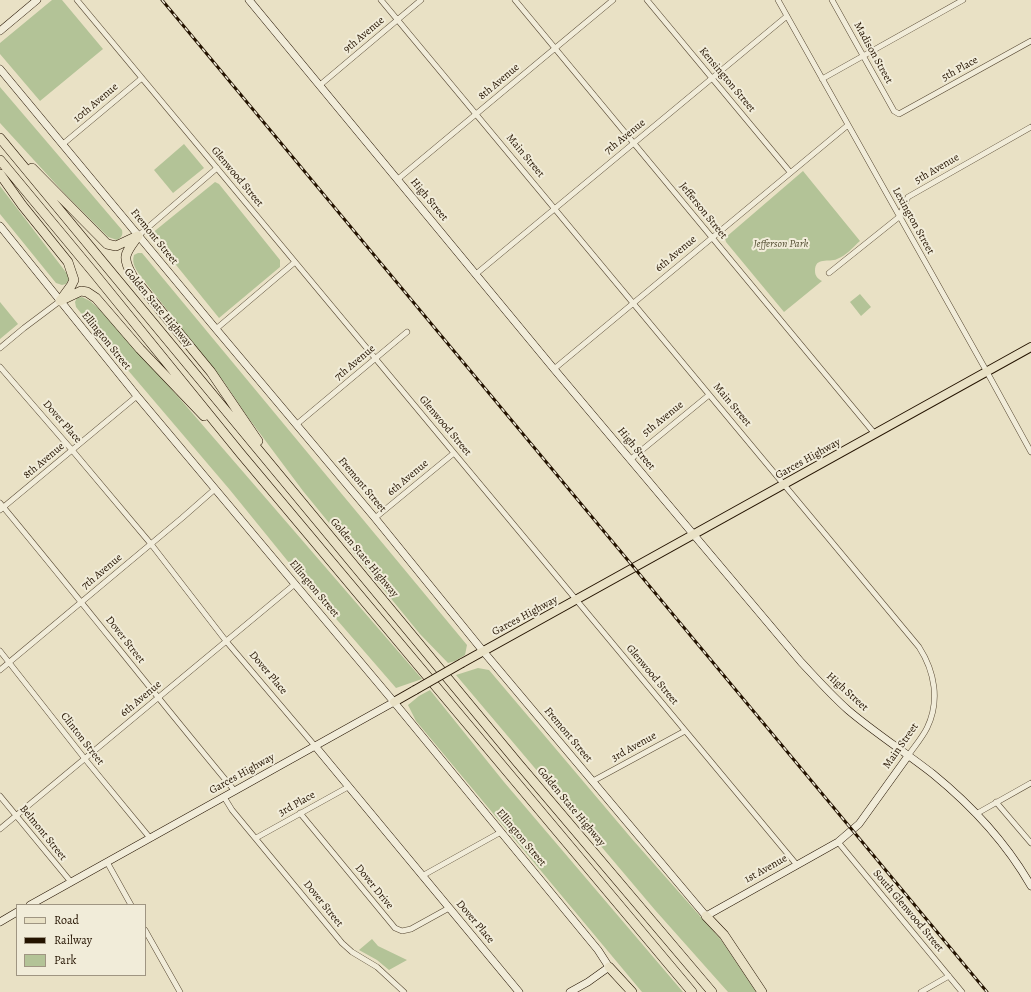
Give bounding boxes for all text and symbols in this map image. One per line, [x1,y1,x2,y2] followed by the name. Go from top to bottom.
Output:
[341,14,387,56] street label: 9th Avenue
[851,20,895,86] street label: Madison Street
[696,45,758,115] street label: Kensington Street
[939,54,981,84] street label: 5th Place
[476,61,522,103] street label: 8th Avenue
[71,81,121,125] street label: 10th Avenue
[602,116,648,158] street label: 7th Avenue
[503,132,547,180] street label: Main Street
[208,144,266,210] street label: Glenwood Street
[912,151,962,187] street label: 5th Avenue
[407,176,451,224] street label: High Street
[676,180,730,242] street label: Jefferson Street
[889,185,937,257] street label: Lexington Street
[127,206,181,268] street label: Fremont Street
[653,233,699,275] street label: 6th Avenue
[754,237,808,251] park label: Jefferson Park
[121,266,195,350] street label: Golden State Highway
[79,309,133,373] street label: Ellington Street
[332,342,378,384] street label: 7th Avenue
[710,381,754,429] street label: Main Street
[416,393,474,459] street label: Glenwood Street
[40,398,84,446] street label: Dover Place
[640,398,686,440] street label: 5th Avenue
[614,425,658,473] street label: High Street
[773,436,843,482] street label: Garces Highway
[21,440,67,482] street label: 8th Avenue
[335,455,389,515] street label: Fremont Street
[385,457,431,499] street label: 6th Avenue
[327,516,401,600] street label: Golden State Highway
[79,551,125,593] street label: 7th Avenue
[286,558,342,620] street label: Ellington Street
[490,593,560,639] street label: Garces Highway
[103,614,147,666] street label: Dover Street
[623,642,681,708] street label: Glenwood Street
[246,649,290,697] street label: Dover Place
[823,670,871,714] street label: High Street
[118,678,164,720] street label: 6th Avenue
[541,705,595,765] street label: Fremont Street
[57,710,107,768] street label: Clinton Street
[880,721,922,771] street label: Main Street
[609,729,659,765] street label: 3rd Avenue
[207,751,277,797] street label: Garces Highway
[534,765,608,849] street label: Golden State Highway
[276,789,318,819] street label: 3rd Place
[17,803,69,863] street label: Belmont Street
[493,807,549,869] street label: Ellington Street
[742,852,790,886] street label: 1st Avenue
[352,862,396,912] street label: Dover Drive
[870,867,946,955] street label: South Glenwood Street
[300,878,346,930] street label: Dover Street
[453,898,497,946] street label: Dover Place
[16,904,146,976] legend
[54,912,79,928] text: Road
[54,932,92,948] text: Railway
[54,952,77,968] text: Park

